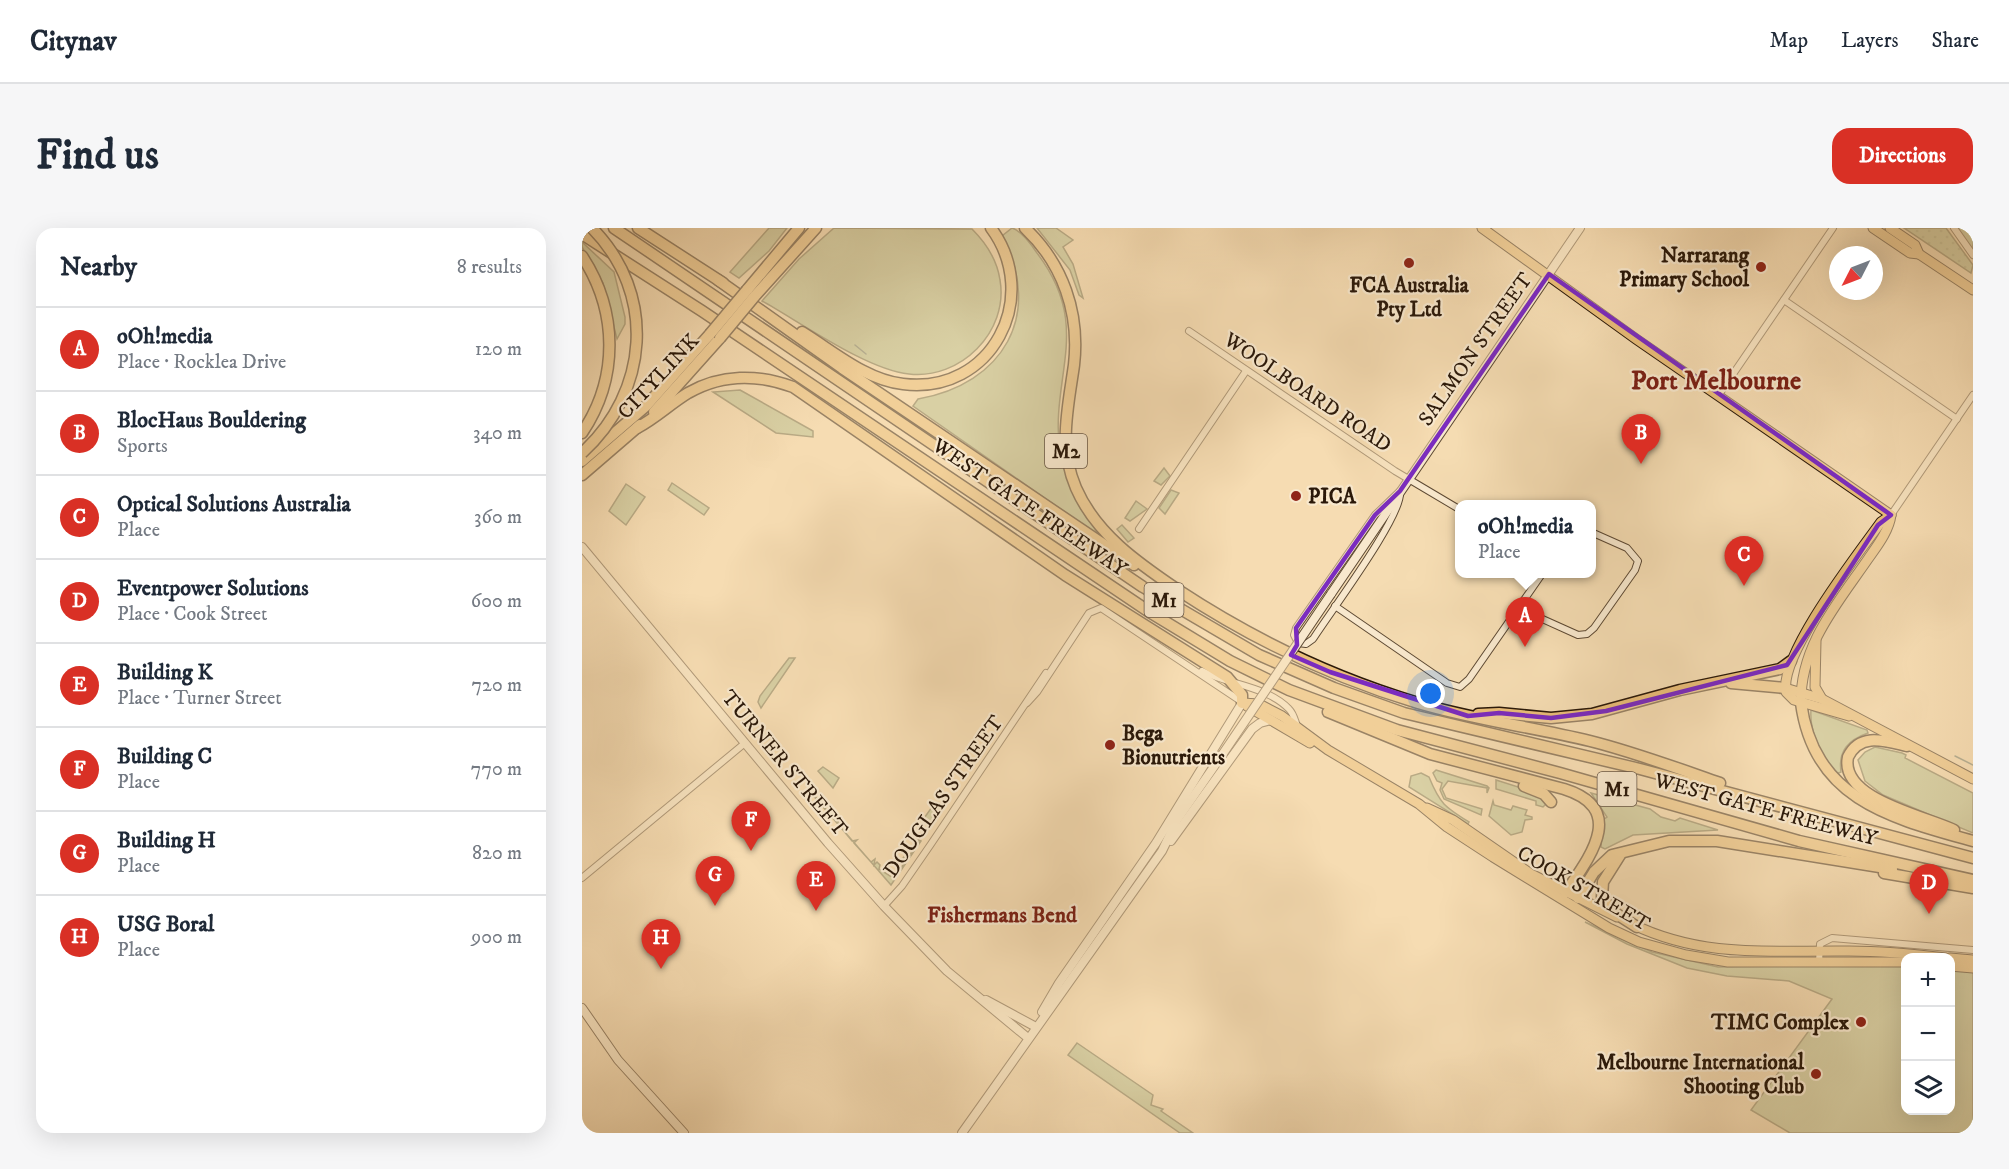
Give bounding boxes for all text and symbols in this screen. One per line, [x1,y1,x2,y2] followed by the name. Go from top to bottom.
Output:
[30,24,117,59] text: Citynav
[1769,28,1808,54] text: Map
[1841,28,1899,54] text: Layers
[1932,28,1979,54] text: Share
[1832,128,1973,184] button: Directions
[36,130,159,182] text: Find us
[1619,243,1750,293] place label: Narrarang Primary School
[1829,246,1883,300] north arrow
[60,251,137,284] text: Nearby
[457,255,522,280] text: 8 results
[1402,256,1416,270] marker: FCA Australia Pty Ltd
[1754,260,1768,274] marker: Narrarang Primary School
[1413,268,1539,431] street label: SALMON STREET
[1349,273,1470,323] place label: FCA Australia Pty Ltd
[117,323,213,350] text: oOh!media
[1218,327,1396,459] street label: WOOLBOARD ROAD
[612,328,705,425] street label: CITYLINK
[73,337,86,362] text: A
[475,337,522,362] text: 120 m
[117,350,286,375] text: Place · Rocklea Drive
[1631,364,1801,398] district label: Port Melbourne
[117,407,306,434] text: BlocHaus Bouldering
[1622,414,1660,464] pin: B
[73,421,86,446] text: B
[473,421,522,446] text: 340 m
[926,432,1133,583] street label: WEST GATE FREEWAY
[117,434,168,459] text: Sports
[1045,434,1087,468] road number: M2
[1308,484,1357,510] place label: PICA
[1289,489,1303,503] marker: PICA
[117,491,351,518] text: Optical Solutions Australia
[1455,500,1596,578] popup
[73,505,86,530] text: C
[474,505,522,530] text: 360 m
[1478,513,1573,540] text: oOh!media
[117,518,160,543] text: Place
[1724,536,1764,586] pin: C
[1478,540,1521,565] text: Place
[117,575,309,602] text: Eventpower Solutions
[1144,583,1184,617] road number: M1
[72,589,87,614] text: D
[471,589,522,614] text: 600 m
[1506,598,1544,647] pin: A
[117,602,268,627] text: Place · Cook Street
[117,659,213,686] text: Building K
[72,673,87,698] text: E
[472,673,522,698] text: 720 m
[1416,679,1445,708] your location
[715,685,853,842] street label: TURNER STREET
[117,686,282,711] text: Place · Turner Street
[878,710,1010,883] street label: DOUGLAS STREET
[1122,721,1225,771] place label: Bega Bionutrients
[1103,738,1117,752] marker: Bega Bionutrients
[117,743,212,770] text: Building C
[73,757,86,782] text: F
[471,757,522,782] text: 770 m
[1650,767,1881,852] street label: WEST GATE FREEWAY
[117,770,160,795] text: Place
[1598,772,1636,806] road number: M1
[732,802,770,851] pin: F
[117,827,216,854] text: Building H
[1512,840,1655,937] street label: COOK STREET
[73,841,86,866] text: G
[472,841,522,866] text: 820 m
[117,854,160,879] text: Place
[696,856,734,906] pin: G
[796,862,836,911] pin: E
[1910,864,1948,914] pin: D
[927,902,1078,929] district label: Fishermans Bend
[117,911,214,938] text: USG Boral
[642,920,680,969] pin: H
[71,925,88,950] text: H
[471,925,522,950] text: 900 m
[117,938,160,963] text: Place
[1901,953,1955,1115] map controls
[1901,953,1955,1007] button: +
[1901,1007,1955,1061] button: −
[1710,1010,1850,1036] place label: TIMC Complex
[1854,1015,1868,1029] marker: TIMC Complex
[1597,1050,1805,1100] place label: Melbourne International Shooting Club
[1901,1061,1955,1115] button: layers
[1809,1067,1823,1081] marker: Melbourne International Shooting Club

